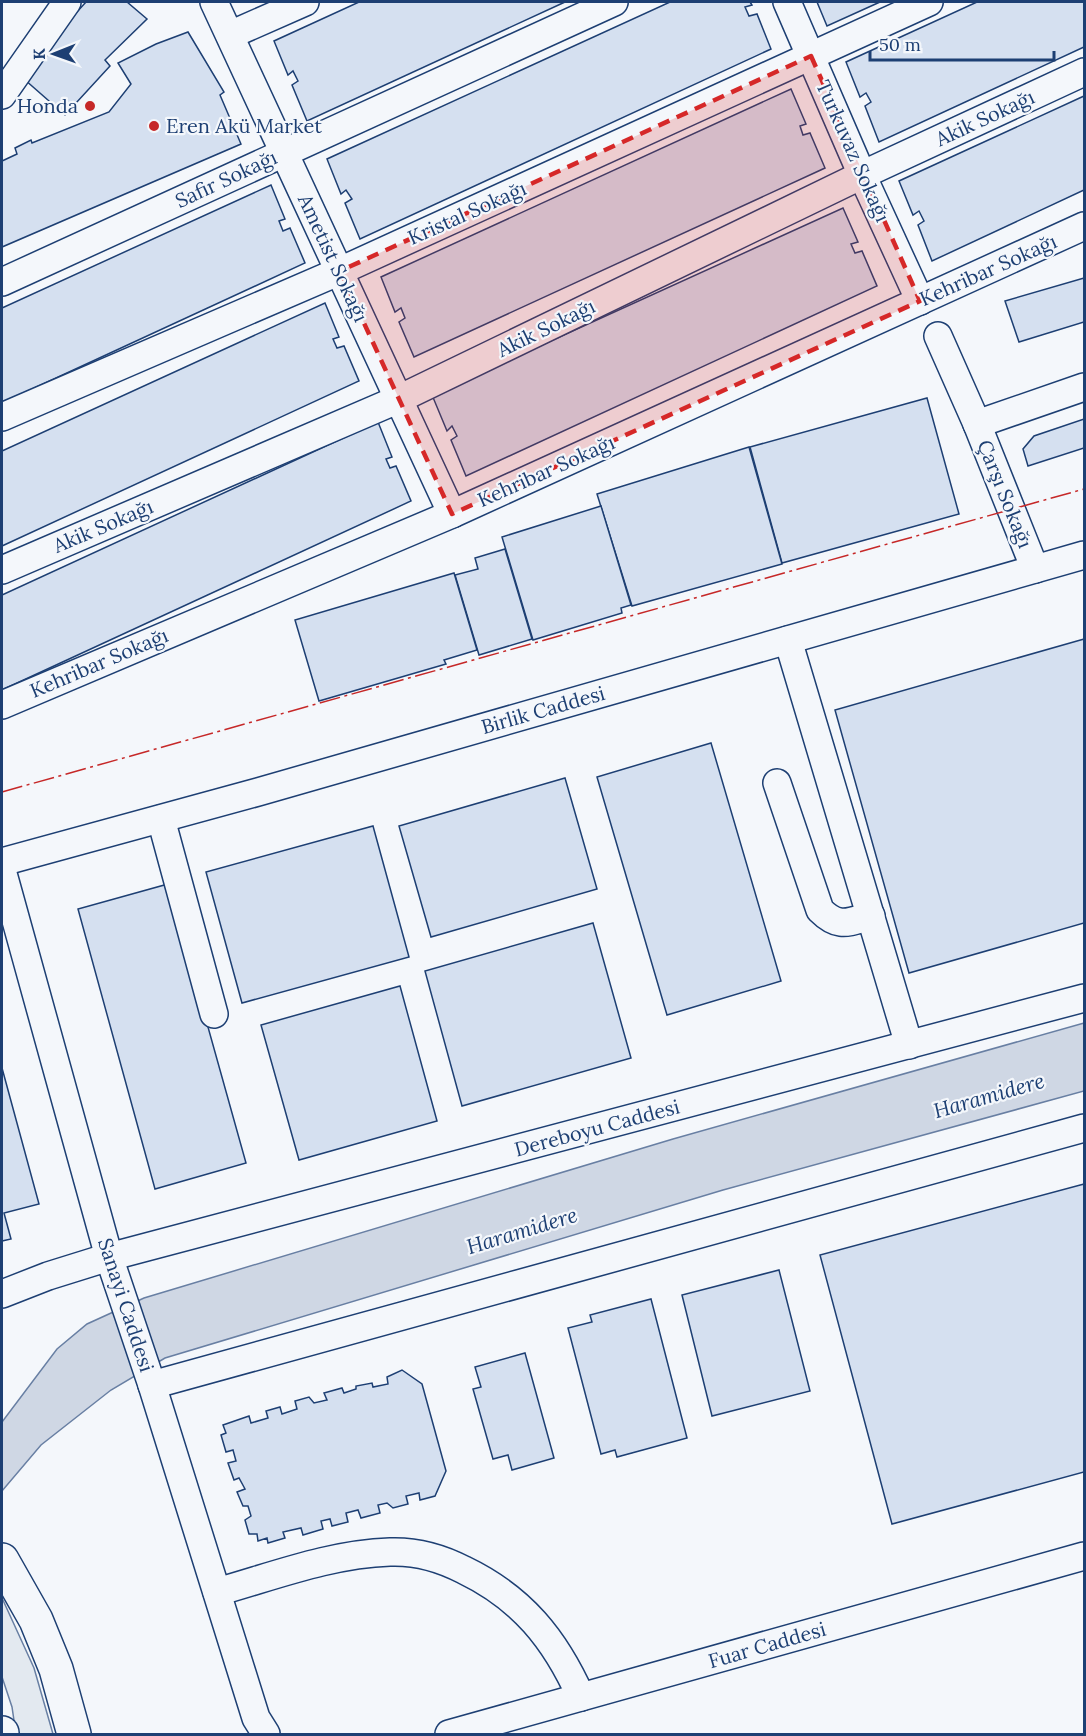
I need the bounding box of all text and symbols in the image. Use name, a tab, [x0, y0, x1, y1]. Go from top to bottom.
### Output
north arrow	[24, 24, 84, 84]
scale bar	[870, 24, 1054, 62]
text: 50 m	[879, 33, 921, 56]
text: K	[29, 48, 49, 60]
street label: Turkuvaz Sokağı	[811, 76, 896, 226]
street label: Akik Sokağı	[931, 84, 1038, 152]
place label: Honda	[17, 93, 78, 118]
marker: Honda	[83, 99, 97, 113]
place label: Eren Akü Market	[166, 113, 322, 138]
marker: Eren Akü Market	[147, 119, 161, 133]
street label: Safir Sokağı	[171, 144, 281, 213]
street label: Kristal Sokağı	[404, 175, 530, 250]
street label: Ametist Sokağı	[293, 189, 374, 326]
street label: Kehribar Sokağı	[915, 228, 1060, 311]
street label: Akik Sokağı	[492, 293, 599, 362]
street label: Kehribar Sokağı	[473, 429, 618, 512]
street label: Çarşı Sokağı	[972, 436, 1038, 552]
street label: Akik Sokağı	[48, 493, 157, 558]
street label: Kehribar Sokağı	[26, 622, 172, 703]
street label: Birlik Caddesi	[478, 680, 608, 739]
water label: Haramidere	[930, 1067, 1048, 1124]
street label: Dereboyu Caddesi	[512, 1093, 682, 1162]
water label: Haramidere	[463, 1201, 580, 1260]
street label: Sanayi Caddesi	[93, 1235, 160, 1375]
street label: Fuar Caddesi	[705, 1616, 828, 1673]

